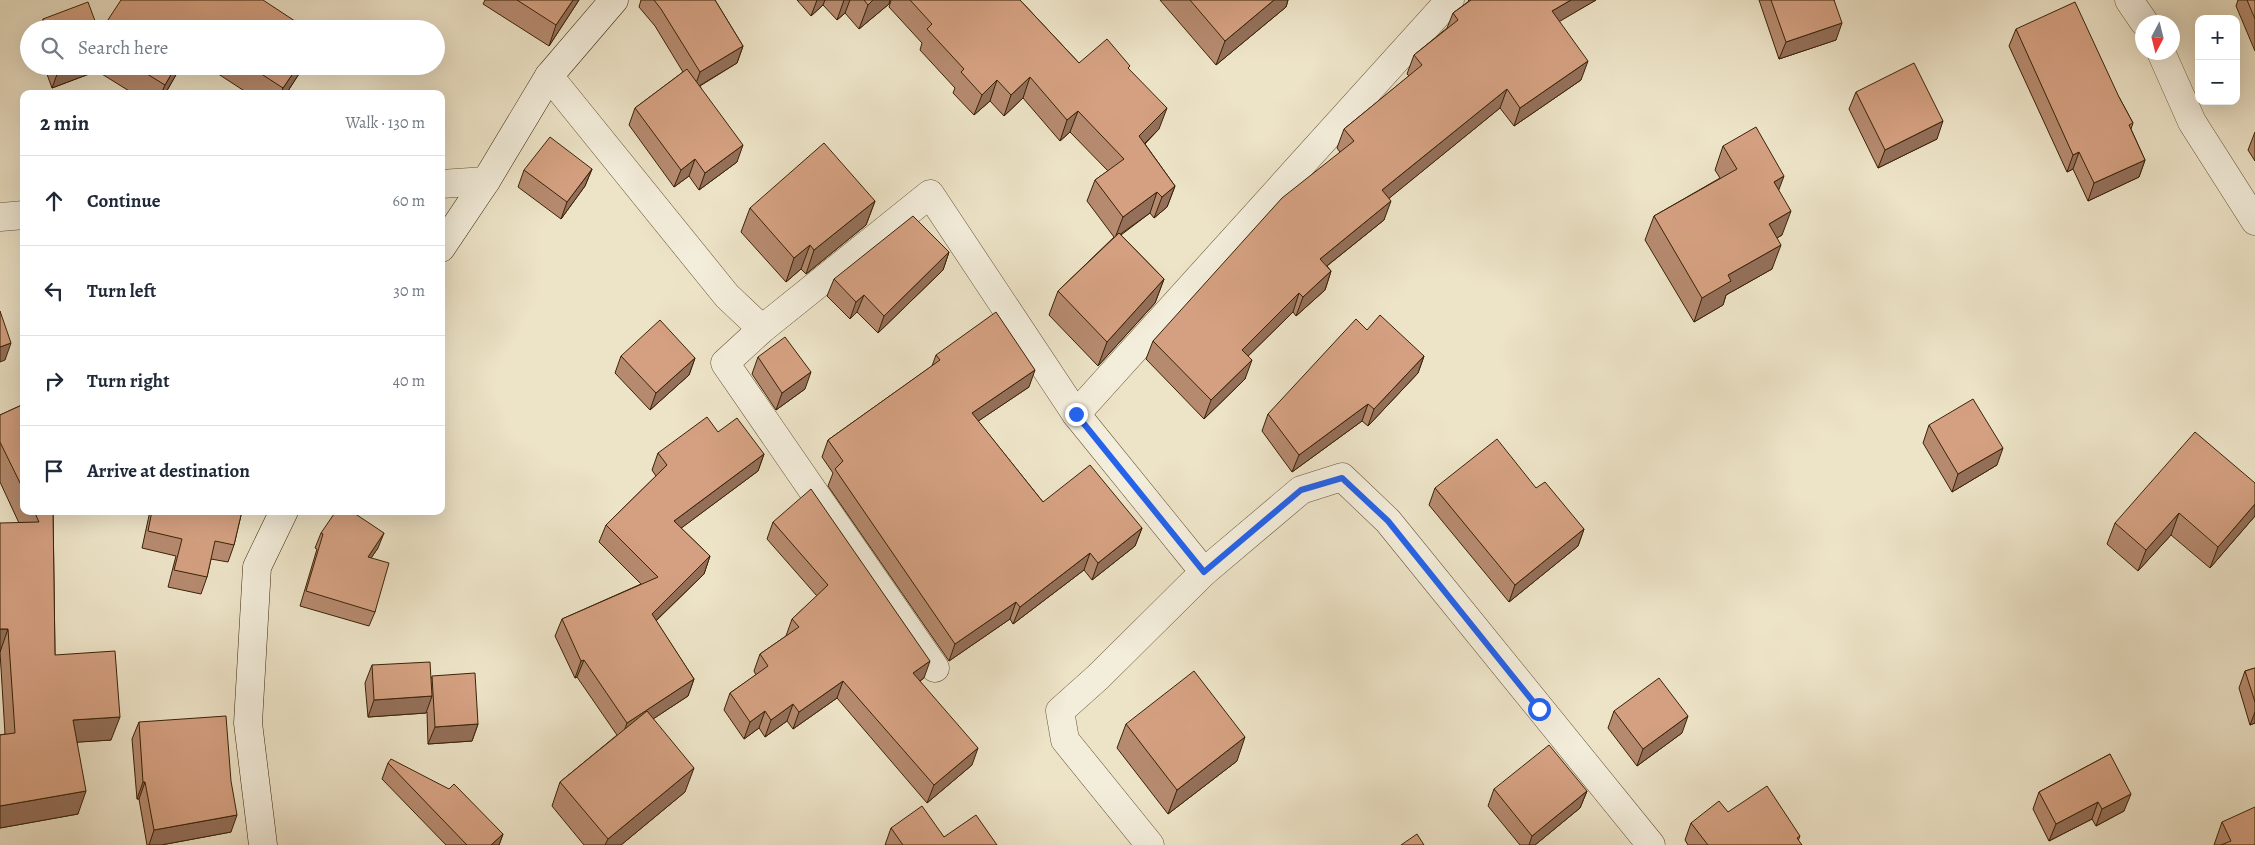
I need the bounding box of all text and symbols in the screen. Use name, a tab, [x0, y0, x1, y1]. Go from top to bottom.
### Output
north arrow	[2135, 15, 2180, 60]
map controls	[2195, 15, 2240, 105]
button: +	[2195, 15, 2240, 60]
search box	[20, 20, 445, 75]
icon: search	[38, 34, 66, 62]
text: Search here	[78, 35, 168, 61]
button: −	[2195, 60, 2240, 105]
text: 2 min	[40, 109, 89, 137]
text: Walk · 130 m	[345, 112, 425, 134]
icon: ahead	[40, 187, 68, 215]
text: Continue	[87, 188, 161, 214]
text: 60 m	[393, 190, 425, 212]
icon: left	[40, 277, 68, 305]
text: Turn left	[87, 278, 156, 304]
text: 30 m	[393, 280, 425, 302]
icon: right	[40, 367, 68, 395]
text: Turn right	[87, 368, 169, 394]
text: 40 m	[393, 370, 425, 392]
route end	[1065, 403, 1088, 426]
icon: arrive	[40, 457, 68, 485]
text: Arrive at destination	[87, 458, 250, 484]
route start	[1528, 698, 1551, 721]

